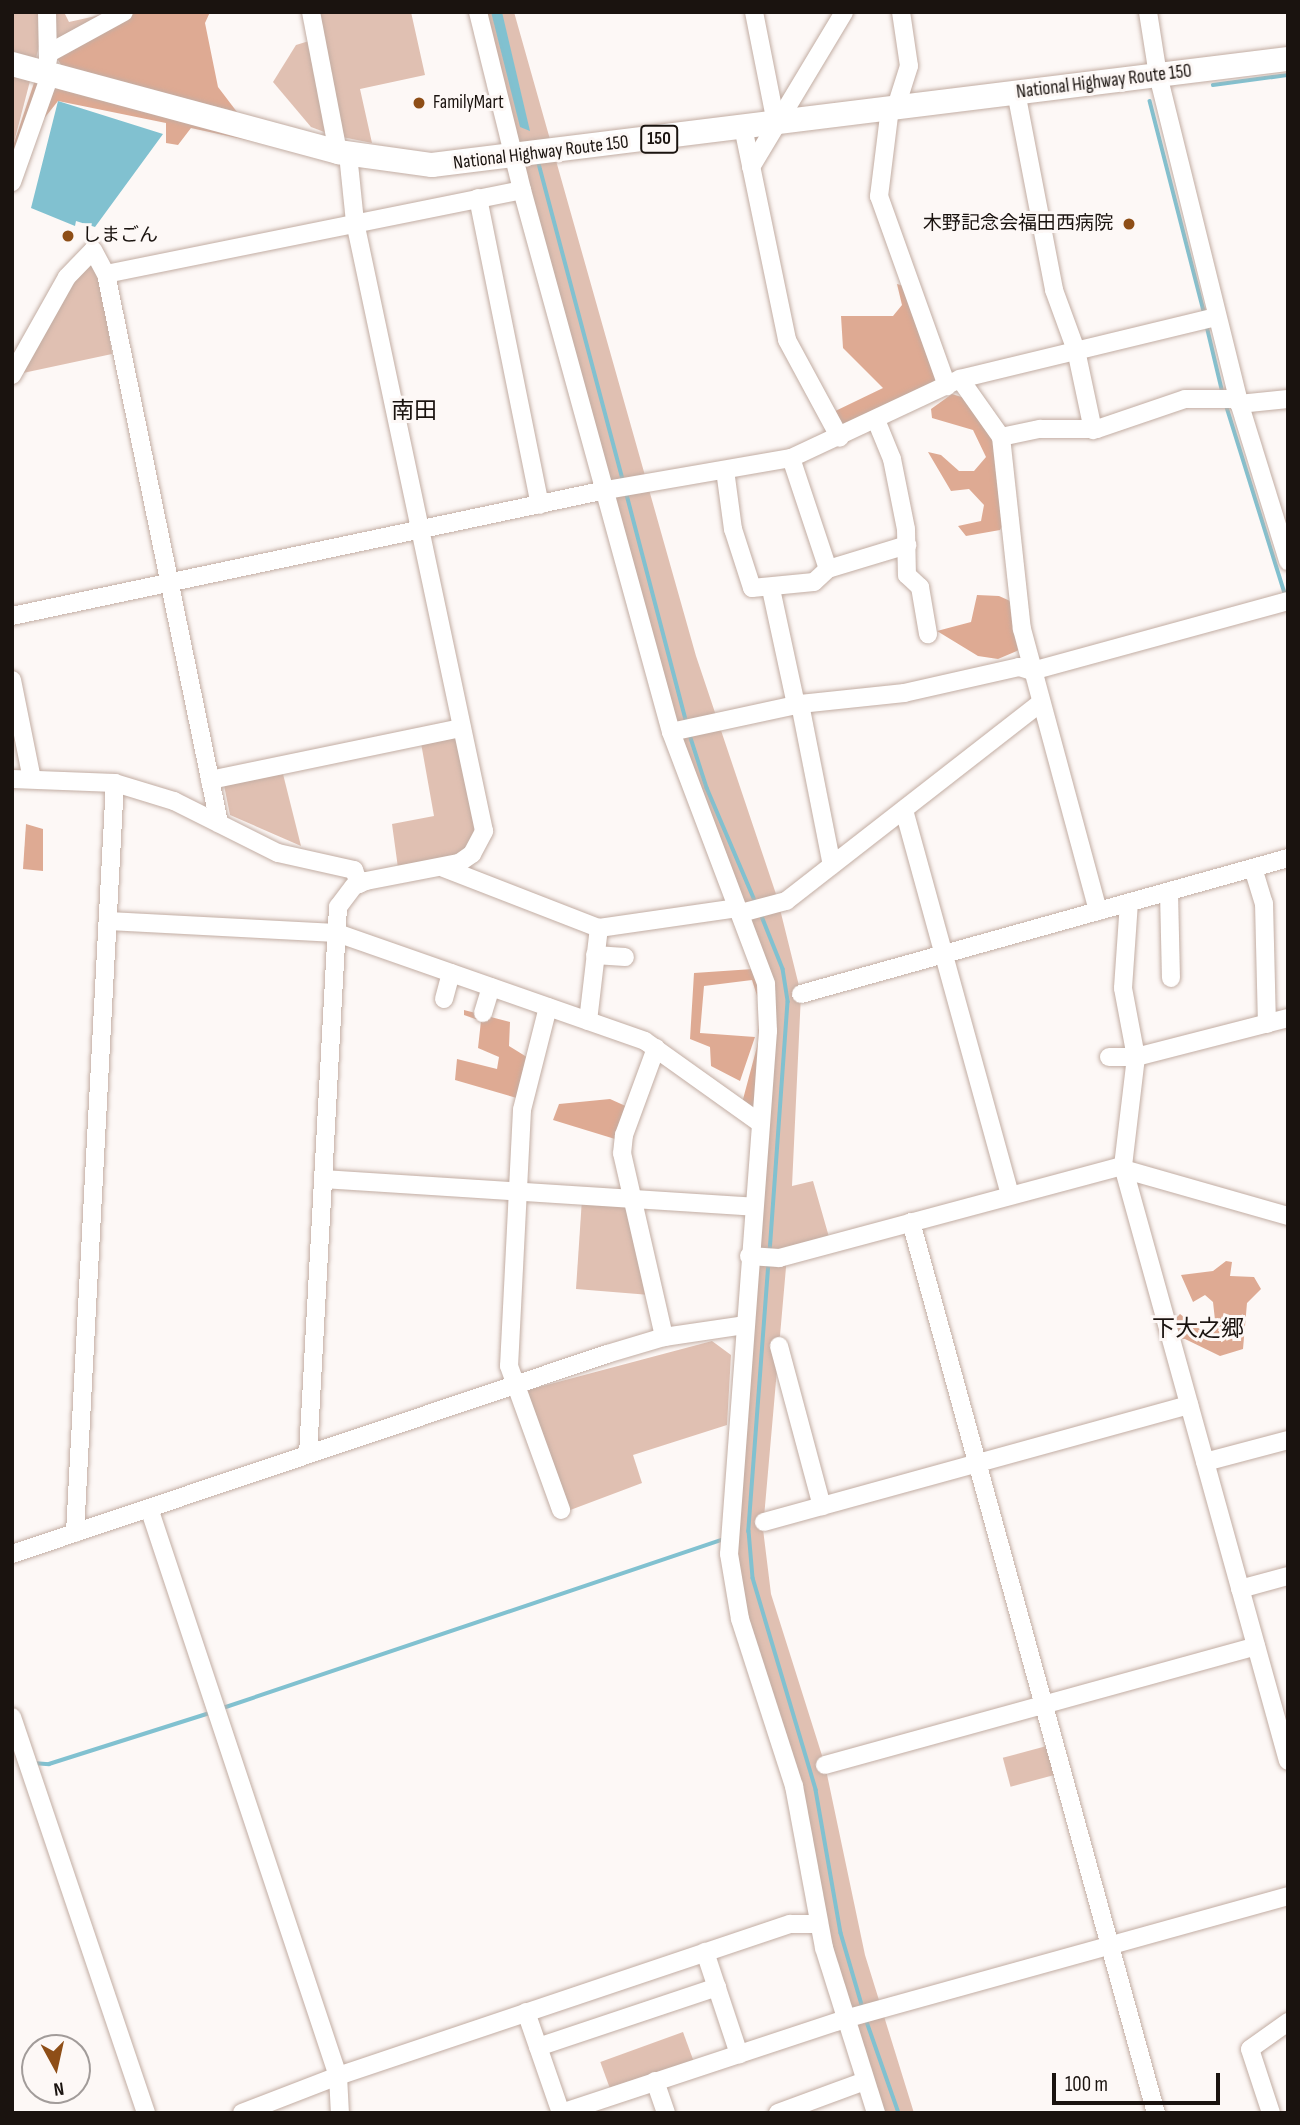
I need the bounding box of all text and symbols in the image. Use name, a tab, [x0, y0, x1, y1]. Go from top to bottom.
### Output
street label: National Highway Route 150	[1015, 60, 1193, 104]
place label: FamilyMart	[433, 92, 504, 114]
marker: FamilyMart	[411, 95, 427, 111]
road number: 150	[640, 124, 678, 154]
street label: National Highway Route 150	[452, 131, 630, 175]
place label: 木野記念会福田西病院	[923, 213, 1113, 235]
marker: 木野記念会福田西病院	[1119, 214, 1139, 234]
place label: しまごん	[82, 225, 158, 247]
marker: しまごん	[60, 228, 76, 244]
district label: 南田	[391, 397, 437, 425]
district label: 下大之郷	[1152, 1315, 1244, 1343]
north arrow	[21, 2034, 91, 2104]
scale bar	[1055, 2058, 1223, 2102]
text: 100 m	[1065, 2072, 1108, 2097]
text: N	[52, 2076, 65, 2100]

